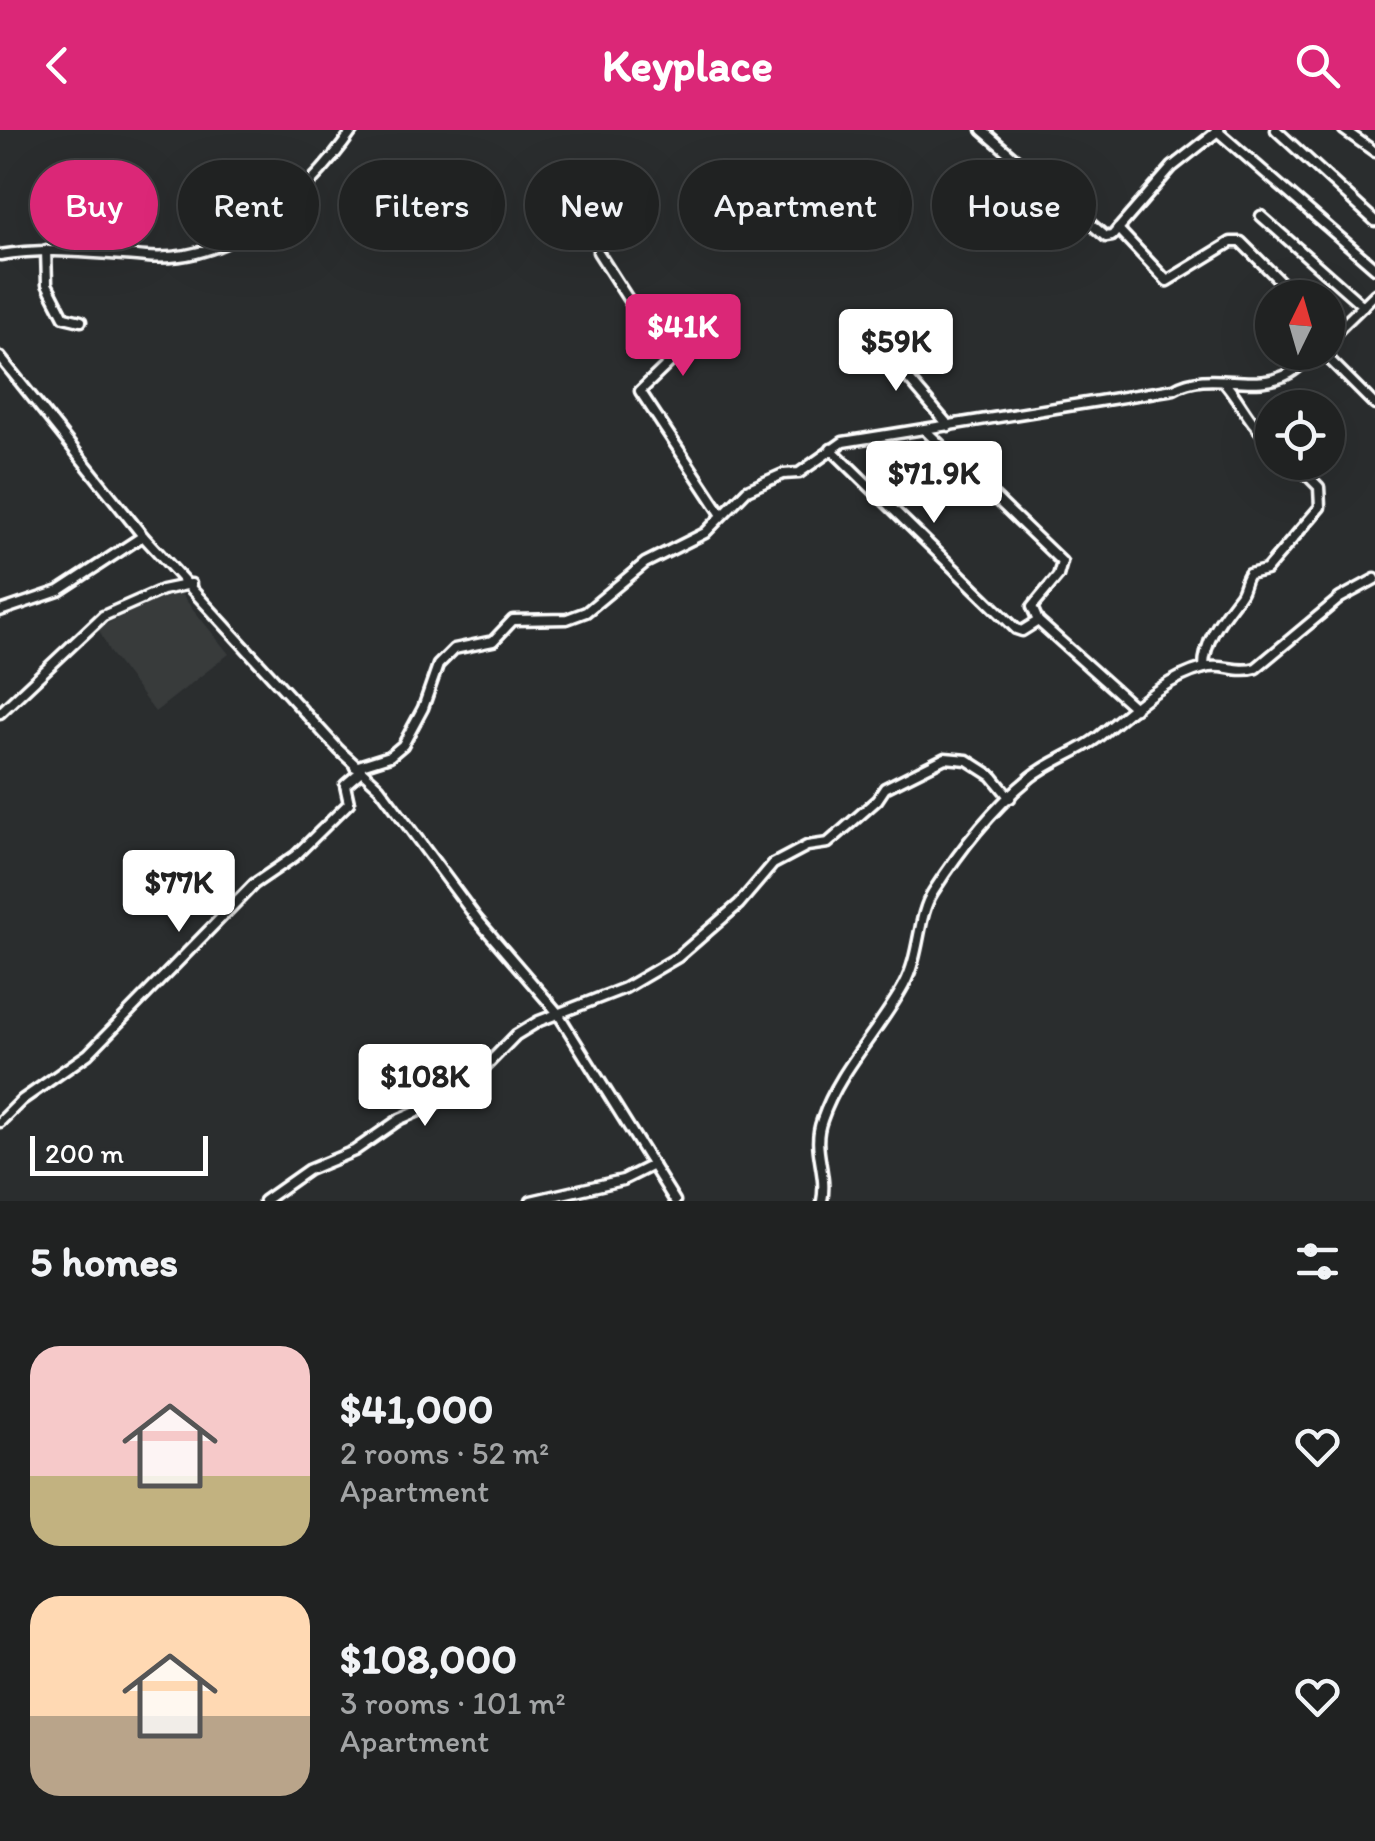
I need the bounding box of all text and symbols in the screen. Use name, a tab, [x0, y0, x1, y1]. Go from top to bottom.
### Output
icon: back	[30, 38, 85, 93]
text: Keyplace	[602, 38, 773, 92]
icon: search	[1290, 38, 1345, 93]
chip: Buy	[30, 160, 158, 250]
chip: Rent	[178, 160, 319, 250]
chip: Filters	[339, 160, 505, 250]
chip: New	[525, 160, 659, 250]
chip: Apartment	[679, 160, 912, 250]
chip: House	[932, 160, 1096, 250]
north arrow	[1255, 280, 1345, 370]
map controls	[1255, 280, 1345, 480]
pin: $41K	[624, 294, 742, 379]
text: $41K	[648, 307, 718, 345]
pin: $59K	[837, 309, 955, 394]
text: $59K	[861, 322, 931, 360]
button: locate	[1255, 390, 1345, 480]
pin: $71.9K	[853, 441, 1015, 526]
text: $71.9K	[888, 454, 980, 492]
pin: $77K	[120, 850, 238, 935]
text: $77K	[145, 863, 213, 901]
pin: $108K	[355, 1044, 495, 1129]
text: $108K	[381, 1057, 469, 1095]
scale bar	[30, 1131, 208, 1176]
text: 200 m	[45, 1136, 124, 1170]
icon: filters	[1290, 1234, 1345, 1289]
text: 5 homes	[30, 1236, 178, 1287]
text: $41,000	[340, 1383, 494, 1434]
icon: home	[110, 1386, 230, 1506]
icon: heart	[1290, 1419, 1345, 1474]
text: 2 rooms · 52 m²	[340, 1434, 549, 1472]
text: Apartment	[340, 1472, 489, 1510]
text: $108,000	[340, 1633, 517, 1684]
icon: home	[110, 1636, 230, 1756]
icon: heart	[1290, 1669, 1345, 1724]
text: 3 rooms · 101 m²	[340, 1684, 566, 1722]
text: Apartment	[340, 1722, 489, 1760]

